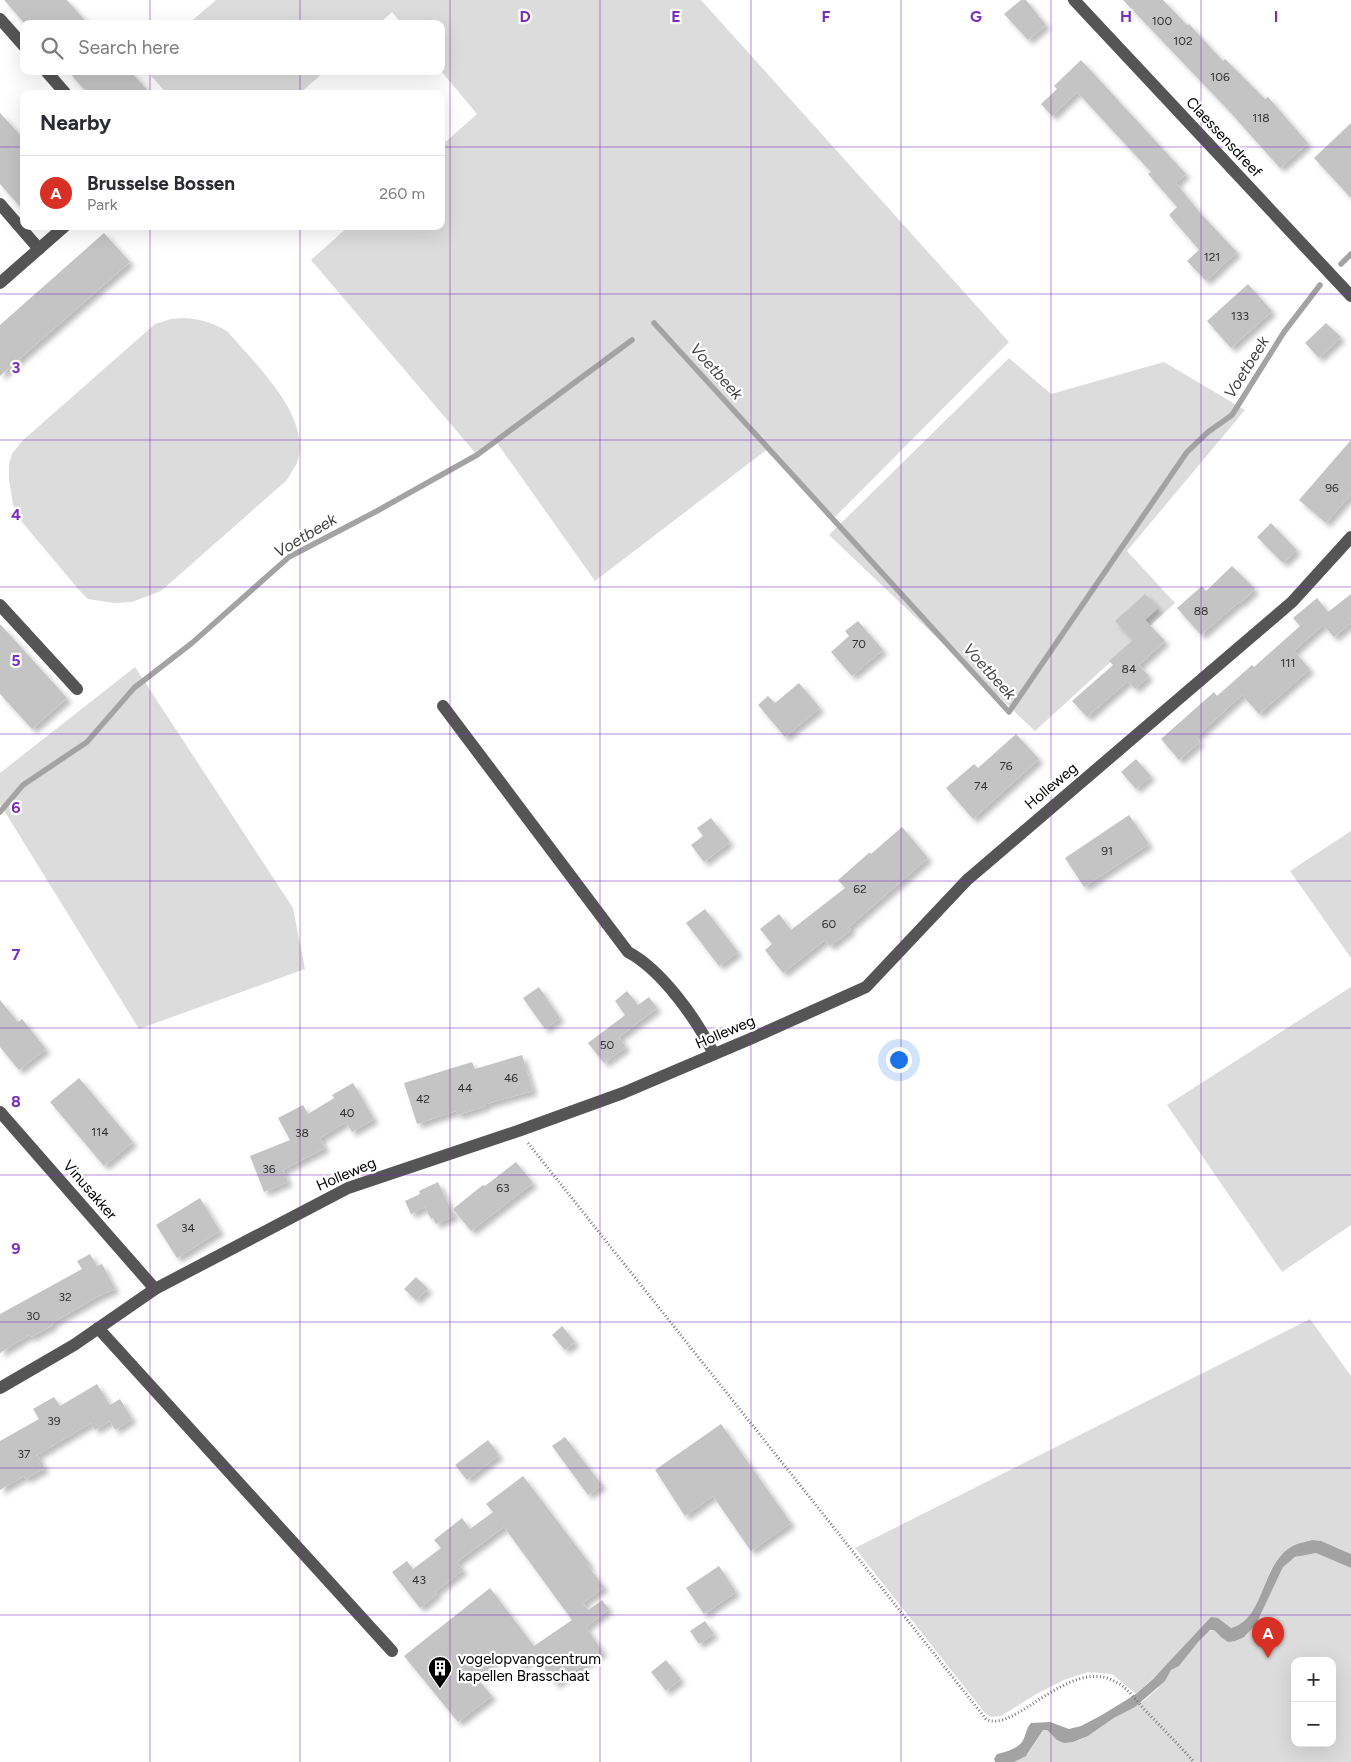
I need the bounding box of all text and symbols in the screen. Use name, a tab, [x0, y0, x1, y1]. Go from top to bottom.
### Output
text: D	[519, 7, 531, 26]
text: E	[671, 7, 681, 26]
text: F	[822, 7, 831, 26]
text: G	[970, 7, 982, 26]
text: H	[1120, 7, 1132, 26]
text: I	[1274, 7, 1278, 26]
house number: 100	[1152, 14, 1172, 28]
search box	[20, 20, 445, 75]
icon: search	[38, 34, 66, 62]
house number: 102	[1173, 34, 1193, 48]
text: Search here	[78, 36, 180, 59]
house number: 106	[1210, 70, 1230, 84]
street label: Claessensdreef	[1182, 93, 1266, 181]
text: Nearby	[40, 110, 111, 135]
house number: 118	[1252, 111, 1270, 125]
text: Brusselse Bossen	[87, 172, 235, 195]
text: A	[50, 184, 62, 203]
text: 260 m	[379, 184, 425, 203]
text: Park	[87, 195, 117, 214]
house number: 121	[1204, 250, 1220, 264]
house number: 133	[1231, 309, 1249, 323]
water label: Voetbeek	[1220, 332, 1274, 402]
water label: Voetbeek	[686, 339, 748, 404]
text: 3	[12, 358, 21, 377]
house number: 96	[1325, 481, 1339, 495]
text: 4	[11, 505, 21, 524]
water label: Voetbeek	[271, 509, 341, 561]
house number: 88	[1194, 604, 1208, 618]
house number: 70	[852, 637, 866, 651]
water label: Voetbeek	[959, 639, 1021, 704]
text: 5	[11, 651, 21, 670]
house number: 111	[1281, 656, 1295, 670]
house number: 84	[1122, 662, 1137, 676]
house number: 76	[999, 759, 1013, 773]
street label: Holleweg	[1021, 759, 1081, 813]
house number: 74	[974, 779, 988, 793]
text: 6	[11, 798, 21, 817]
house number: 91	[1101, 844, 1113, 858]
house number: 62	[853, 882, 867, 896]
house number: 60	[822, 917, 837, 931]
text: 7	[12, 945, 21, 964]
street label: Holleweg	[692, 1011, 758, 1053]
house number: 50	[600, 1038, 615, 1052]
your location	[886, 1047, 912, 1073]
house number: 46	[504, 1071, 518, 1085]
house number: 44	[458, 1081, 473, 1095]
text: 8	[11, 1092, 21, 1111]
house number: 42	[416, 1092, 430, 1106]
house number: 40	[339, 1106, 355, 1120]
house number: 114	[91, 1125, 109, 1139]
house number: 38	[295, 1126, 309, 1140]
street label: Holleweg	[313, 1153, 379, 1195]
street label: Vinusakker	[59, 1157, 121, 1223]
house number: 36	[262, 1162, 276, 1176]
house number: 63	[496, 1181, 510, 1195]
house number: 34	[181, 1221, 196, 1235]
text: 9	[11, 1239, 21, 1258]
house number: 32	[58, 1290, 72, 1304]
house number: 30	[26, 1309, 40, 1323]
house number: 39	[47, 1414, 61, 1428]
house number: 37	[18, 1447, 31, 1461]
house number: 43	[412, 1573, 426, 1587]
pin: A	[1252, 1617, 1284, 1658]
place label: vogelopvangcentrum kapellen Brasschaat	[458, 1650, 601, 1685]
building icon: vogelopvangcentrum kapellen Brasschaat	[427, 1655, 453, 1689]
map controls	[1291, 1657, 1336, 1747]
button: +	[1291, 1657, 1336, 1702]
button: −	[1291, 1702, 1336, 1747]

